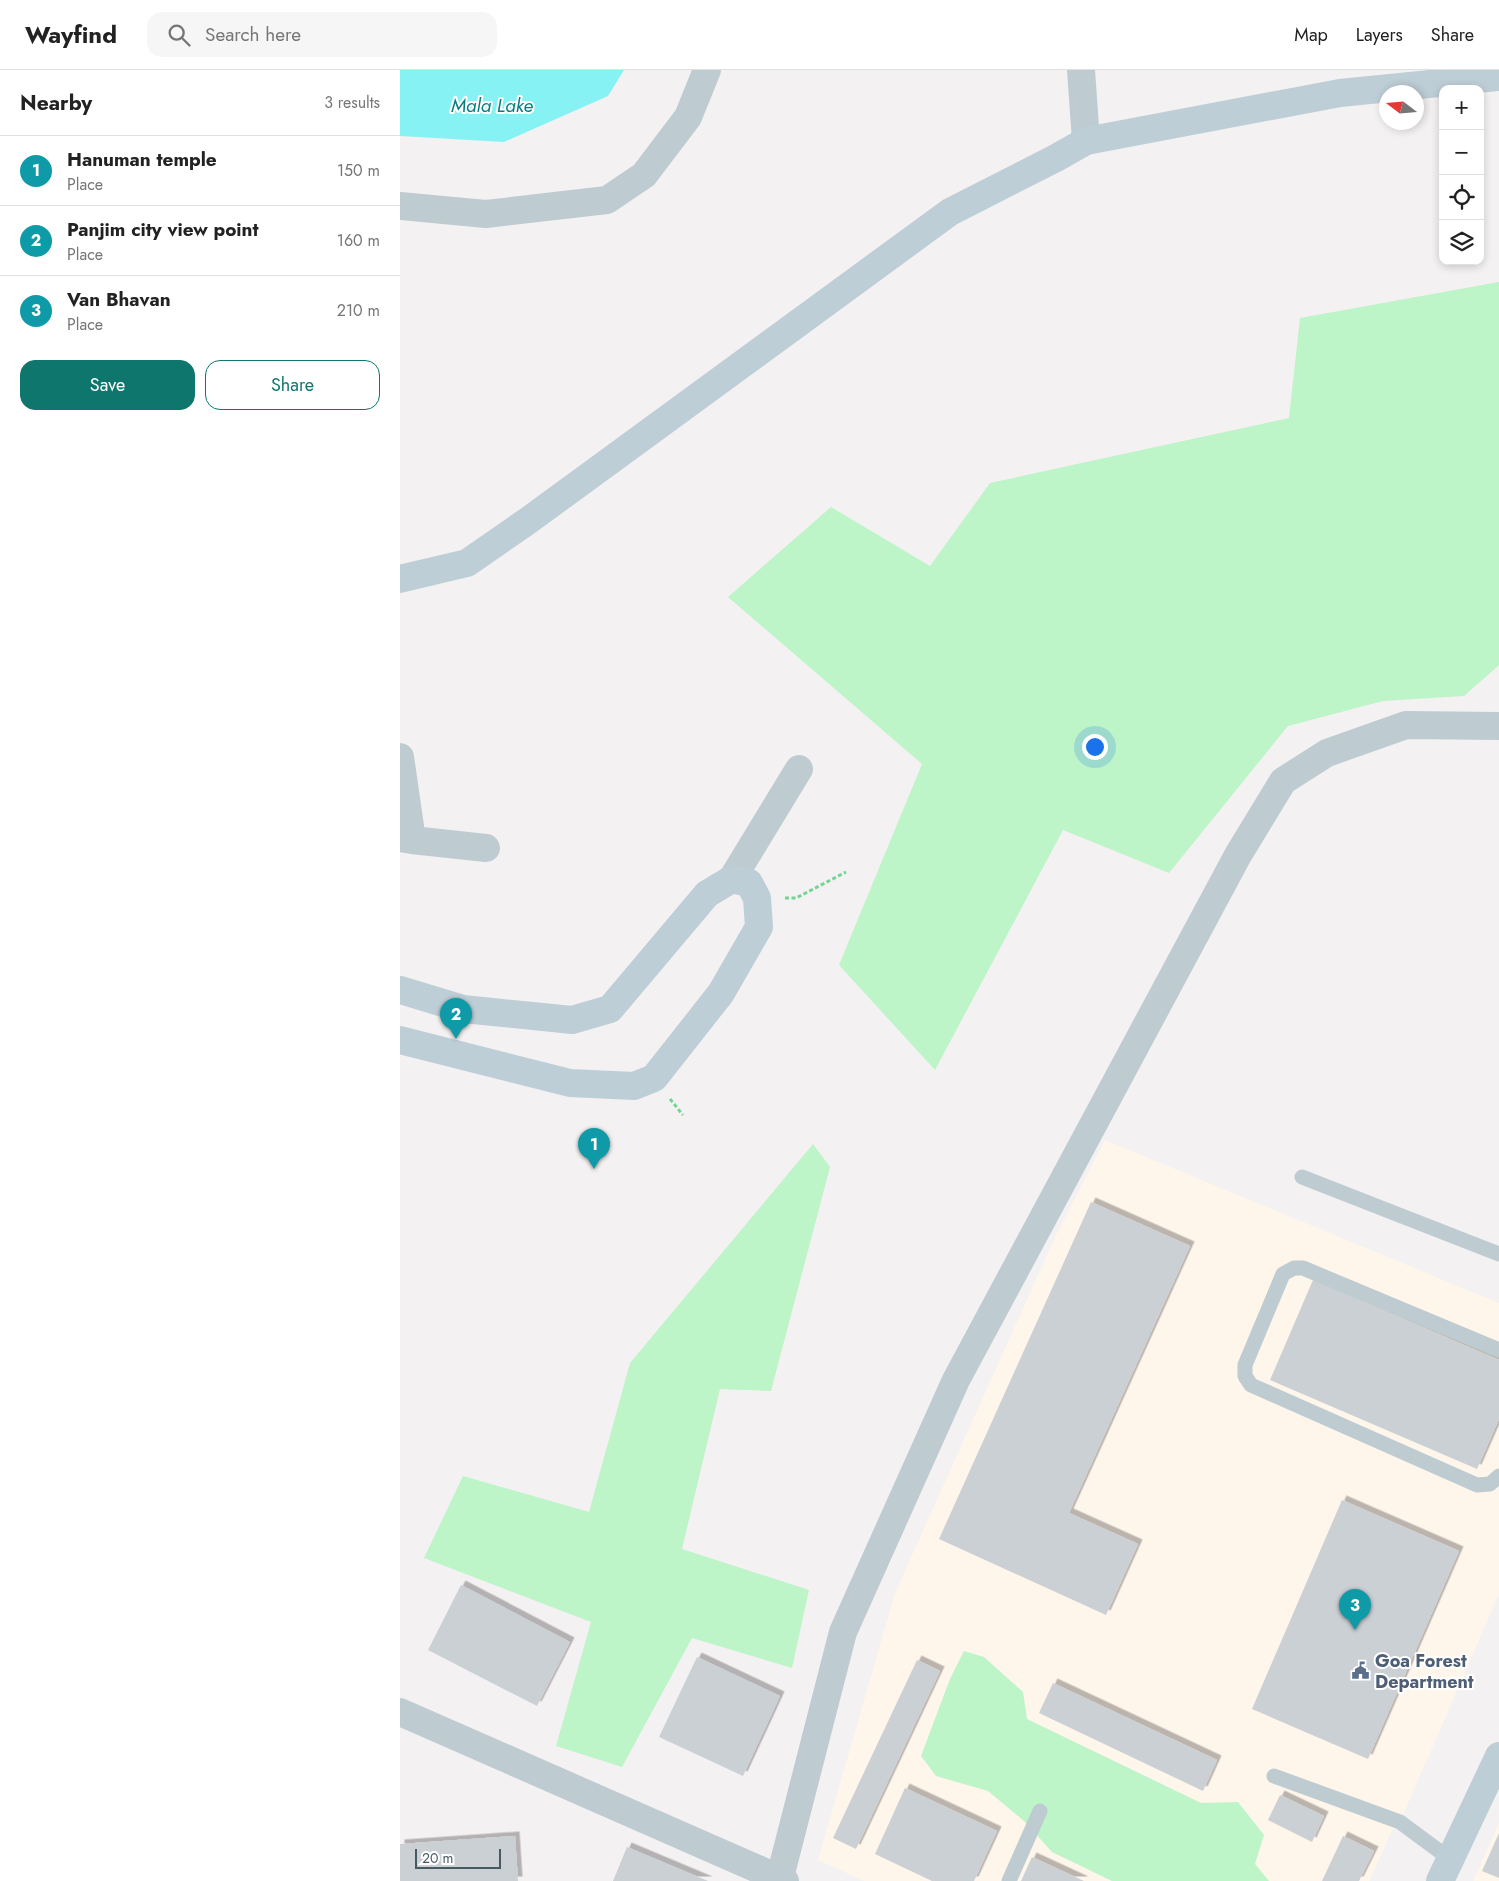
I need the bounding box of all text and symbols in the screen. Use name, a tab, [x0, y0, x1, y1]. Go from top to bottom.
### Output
search box	[147, 12, 497, 57]
text: Wayfind	[25, 17, 117, 52]
icon: search	[165, 21, 193, 49]
text: Search here	[205, 21, 301, 48]
text: Map	[1294, 22, 1328, 48]
text: Layers	[1356, 22, 1403, 48]
text: Share	[1431, 22, 1474, 48]
north arrow	[1379, 85, 1424, 130]
map controls	[1439, 85, 1484, 265]
button: +	[1439, 85, 1484, 130]
text: Nearby	[20, 88, 92, 118]
text: 3 results	[324, 91, 380, 114]
water label: Mala Lake	[451, 92, 534, 119]
button: −	[1439, 130, 1484, 175]
text: Hanuman temple	[67, 146, 217, 173]
text: 1	[32, 159, 40, 182]
text: 150 m	[337, 159, 380, 182]
text: Place	[67, 173, 103, 196]
button: locate	[1439, 175, 1484, 220]
text: Panjim city view point	[67, 216, 259, 243]
button: layers	[1439, 220, 1484, 265]
text: 2	[31, 229, 41, 252]
text: 160 m	[337, 229, 380, 252]
text: Place	[67, 243, 103, 266]
text: Van Bhavan	[67, 286, 171, 313]
text: 3	[31, 299, 41, 322]
text: 210 m	[337, 299, 380, 322]
text: Place	[67, 313, 103, 336]
button: Save	[20, 360, 195, 410]
button: Share	[205, 360, 380, 410]
your location	[1082, 734, 1108, 760]
pin: 2	[440, 998, 472, 1039]
pin: 1	[578, 1128, 610, 1169]
pin: 3	[1339, 1589, 1371, 1630]
place label: Goa Forest Department	[1375, 1648, 1474, 1695]
public building icon: Goa Forest Department	[1351, 1661, 1371, 1681]
scale bar	[415, 1846, 501, 1869]
text: 20 m	[422, 1848, 454, 1868]

